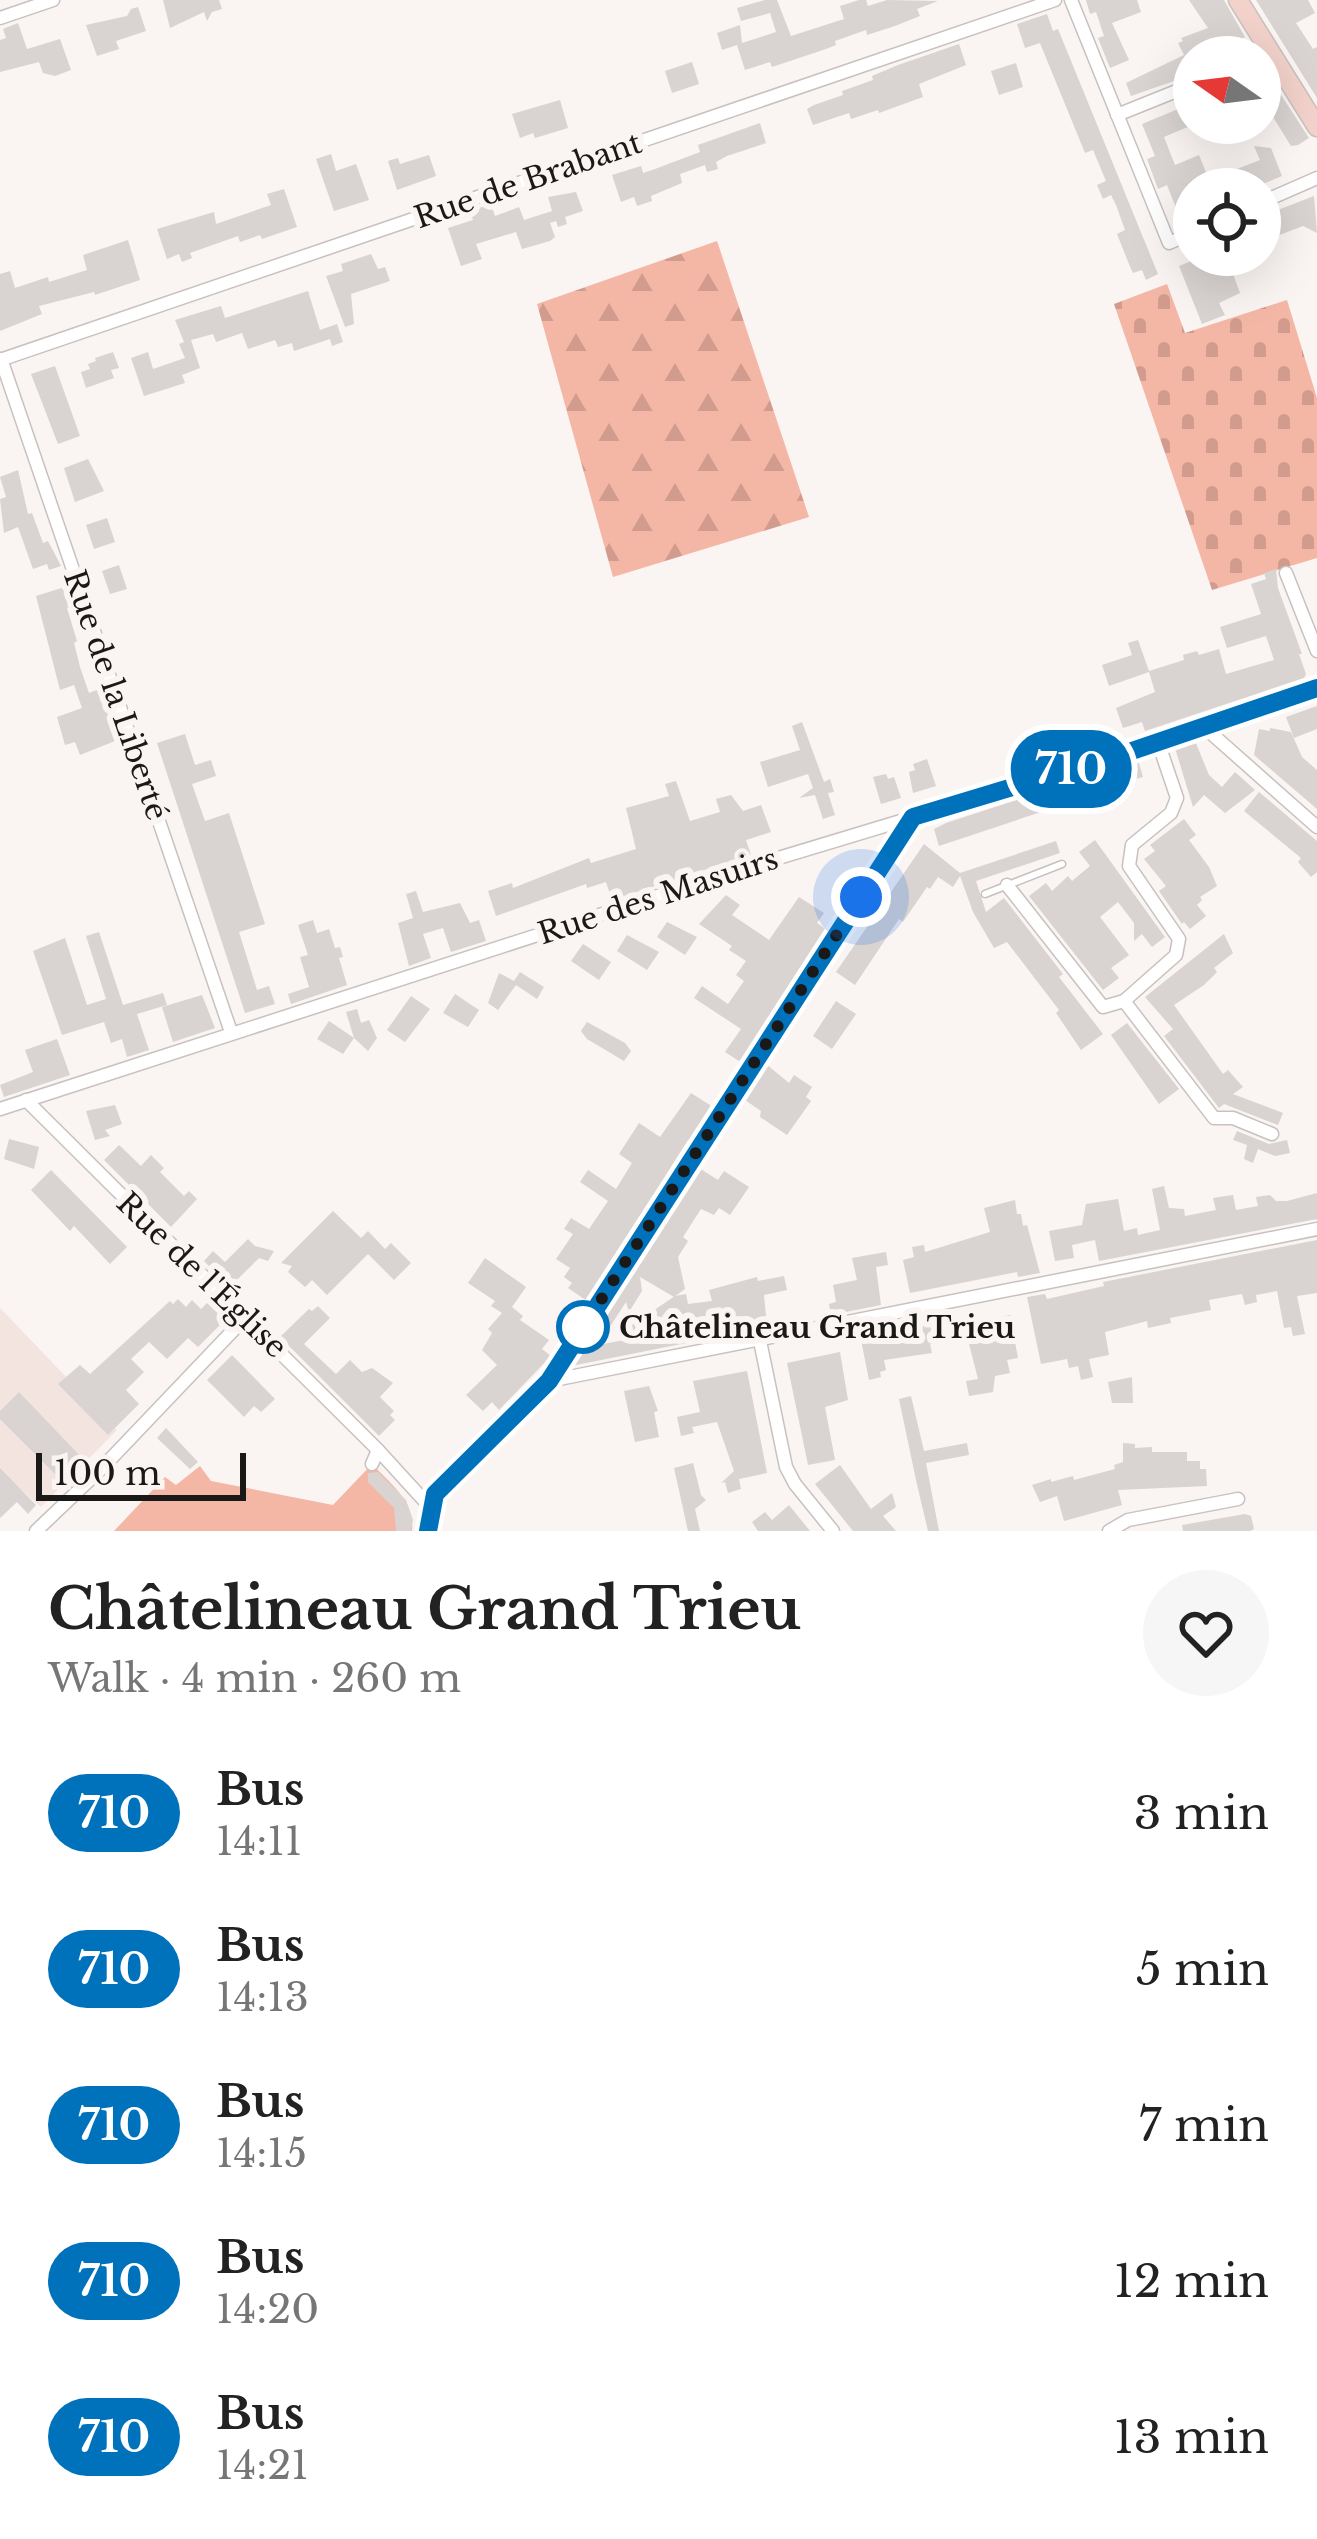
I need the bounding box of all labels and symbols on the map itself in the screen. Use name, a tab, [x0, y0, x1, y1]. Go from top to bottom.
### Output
north arrow	[1173, 36, 1281, 144]
street label: Rue de Brabant	[410, 124, 647, 236]
street label: Rue de la Liberté	[56, 565, 176, 825]
line badge: 710	[1002, 730, 1140, 808]
street label: Rue des Masuirs	[533, 840, 783, 952]
your location	[831, 867, 891, 927]
street label: Rue de l'Église	[109, 1184, 295, 1366]
marker: Châtelineau Grand Trieu	[558, 1302, 608, 1352]
place label: Châtelineau Grand Trieu	[619, 1309, 1015, 1346]
scale bar	[36, 1447, 246, 1500]

